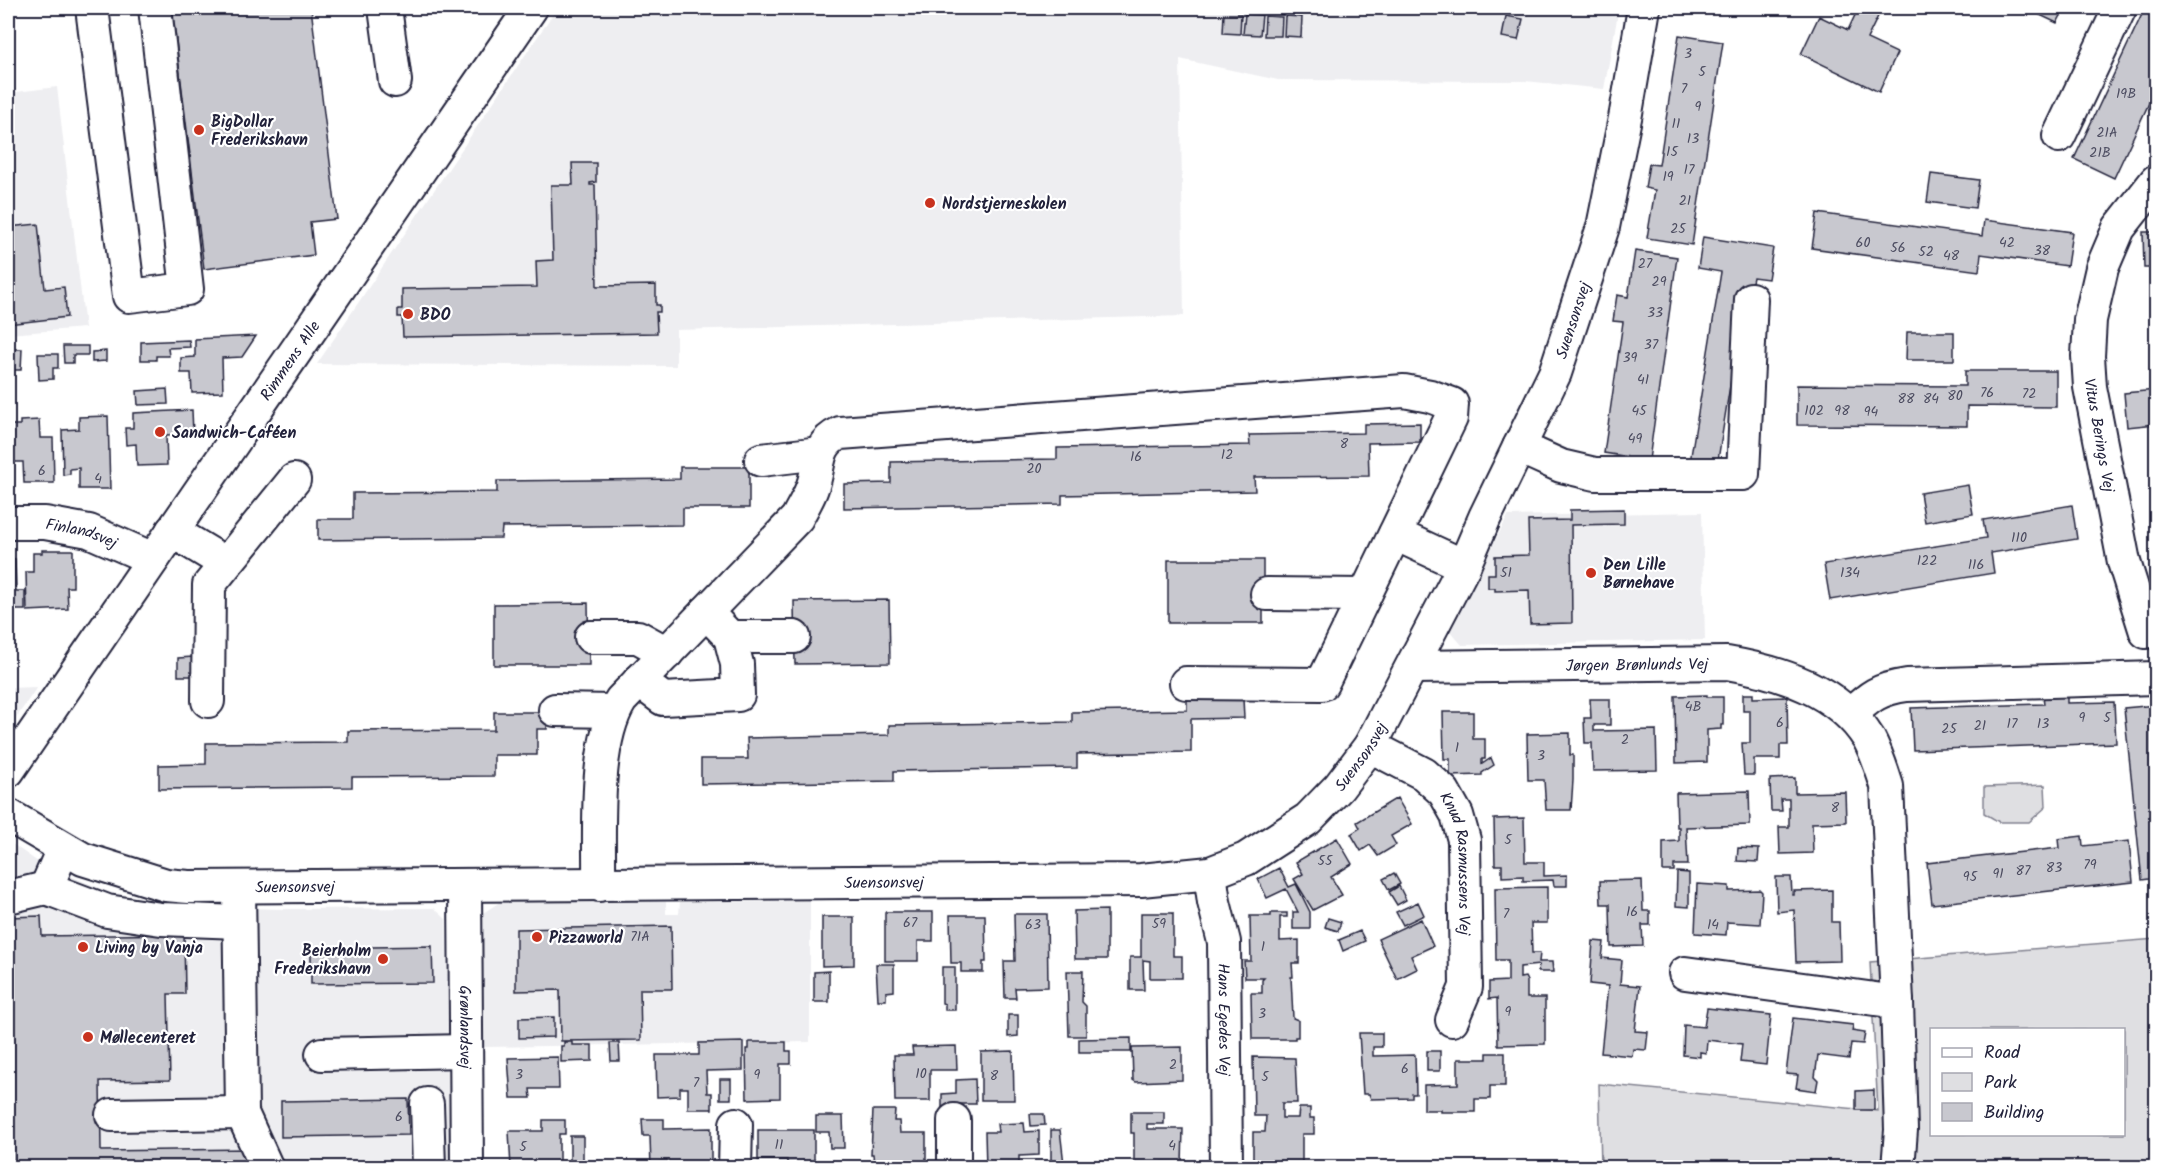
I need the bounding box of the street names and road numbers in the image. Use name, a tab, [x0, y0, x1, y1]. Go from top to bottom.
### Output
street label: Suensonsvej	[1550, 278, 1598, 362]
street label: Rimmens Alle	[254, 316, 327, 406]
street label: Vitus Berings Vej	[2076, 376, 2121, 495]
street label: Finlandsvej	[44, 512, 122, 556]
street label: Jørgen Brønlunds Vej	[1566, 652, 1709, 679]
street label: Suensonsvej	[1329, 717, 1395, 797]
street label: Knud Rasmussens Vej	[1432, 787, 1476, 936]
street label: Suensonsvej	[844, 871, 925, 896]
street label: Suensonsvej	[255, 875, 336, 901]
street label: Hans Egedes Vej	[1210, 963, 1236, 1077]
street label: Grønlandsvej	[452, 985, 477, 1070]

